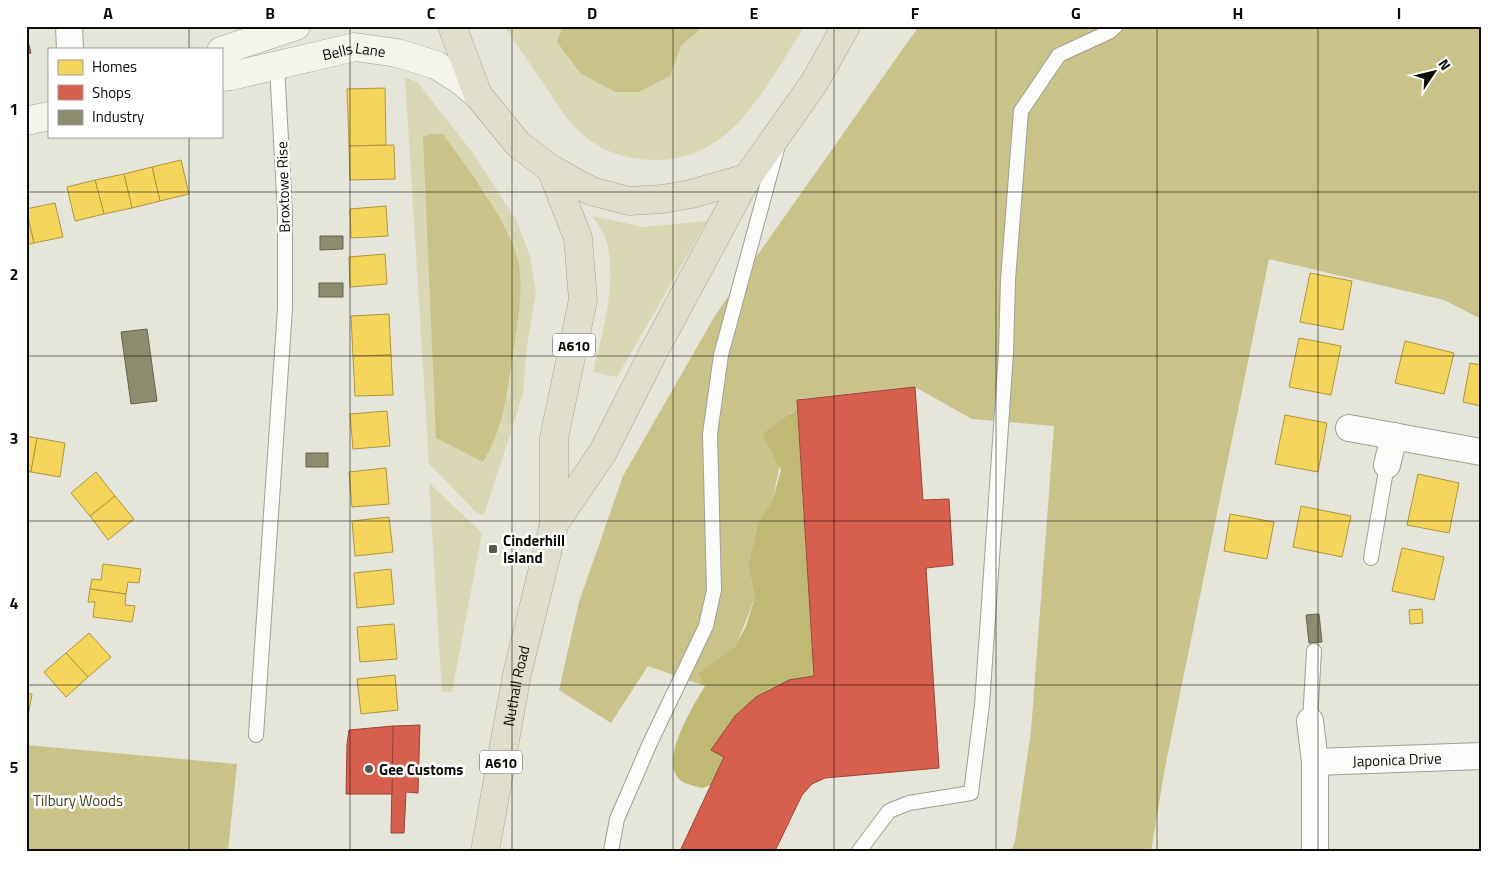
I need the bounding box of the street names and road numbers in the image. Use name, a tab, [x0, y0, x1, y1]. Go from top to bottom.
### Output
street label: Bells Lane	[320, 36, 387, 66]
street label: Broxtowe Rise	[270, 141, 296, 233]
road number: A610	[553, 334, 595, 356]
street label: Nuthall Road	[496, 643, 535, 728]
street label: Japonica Drive	[1352, 746, 1442, 772]
road number: A610	[480, 750, 522, 774]

